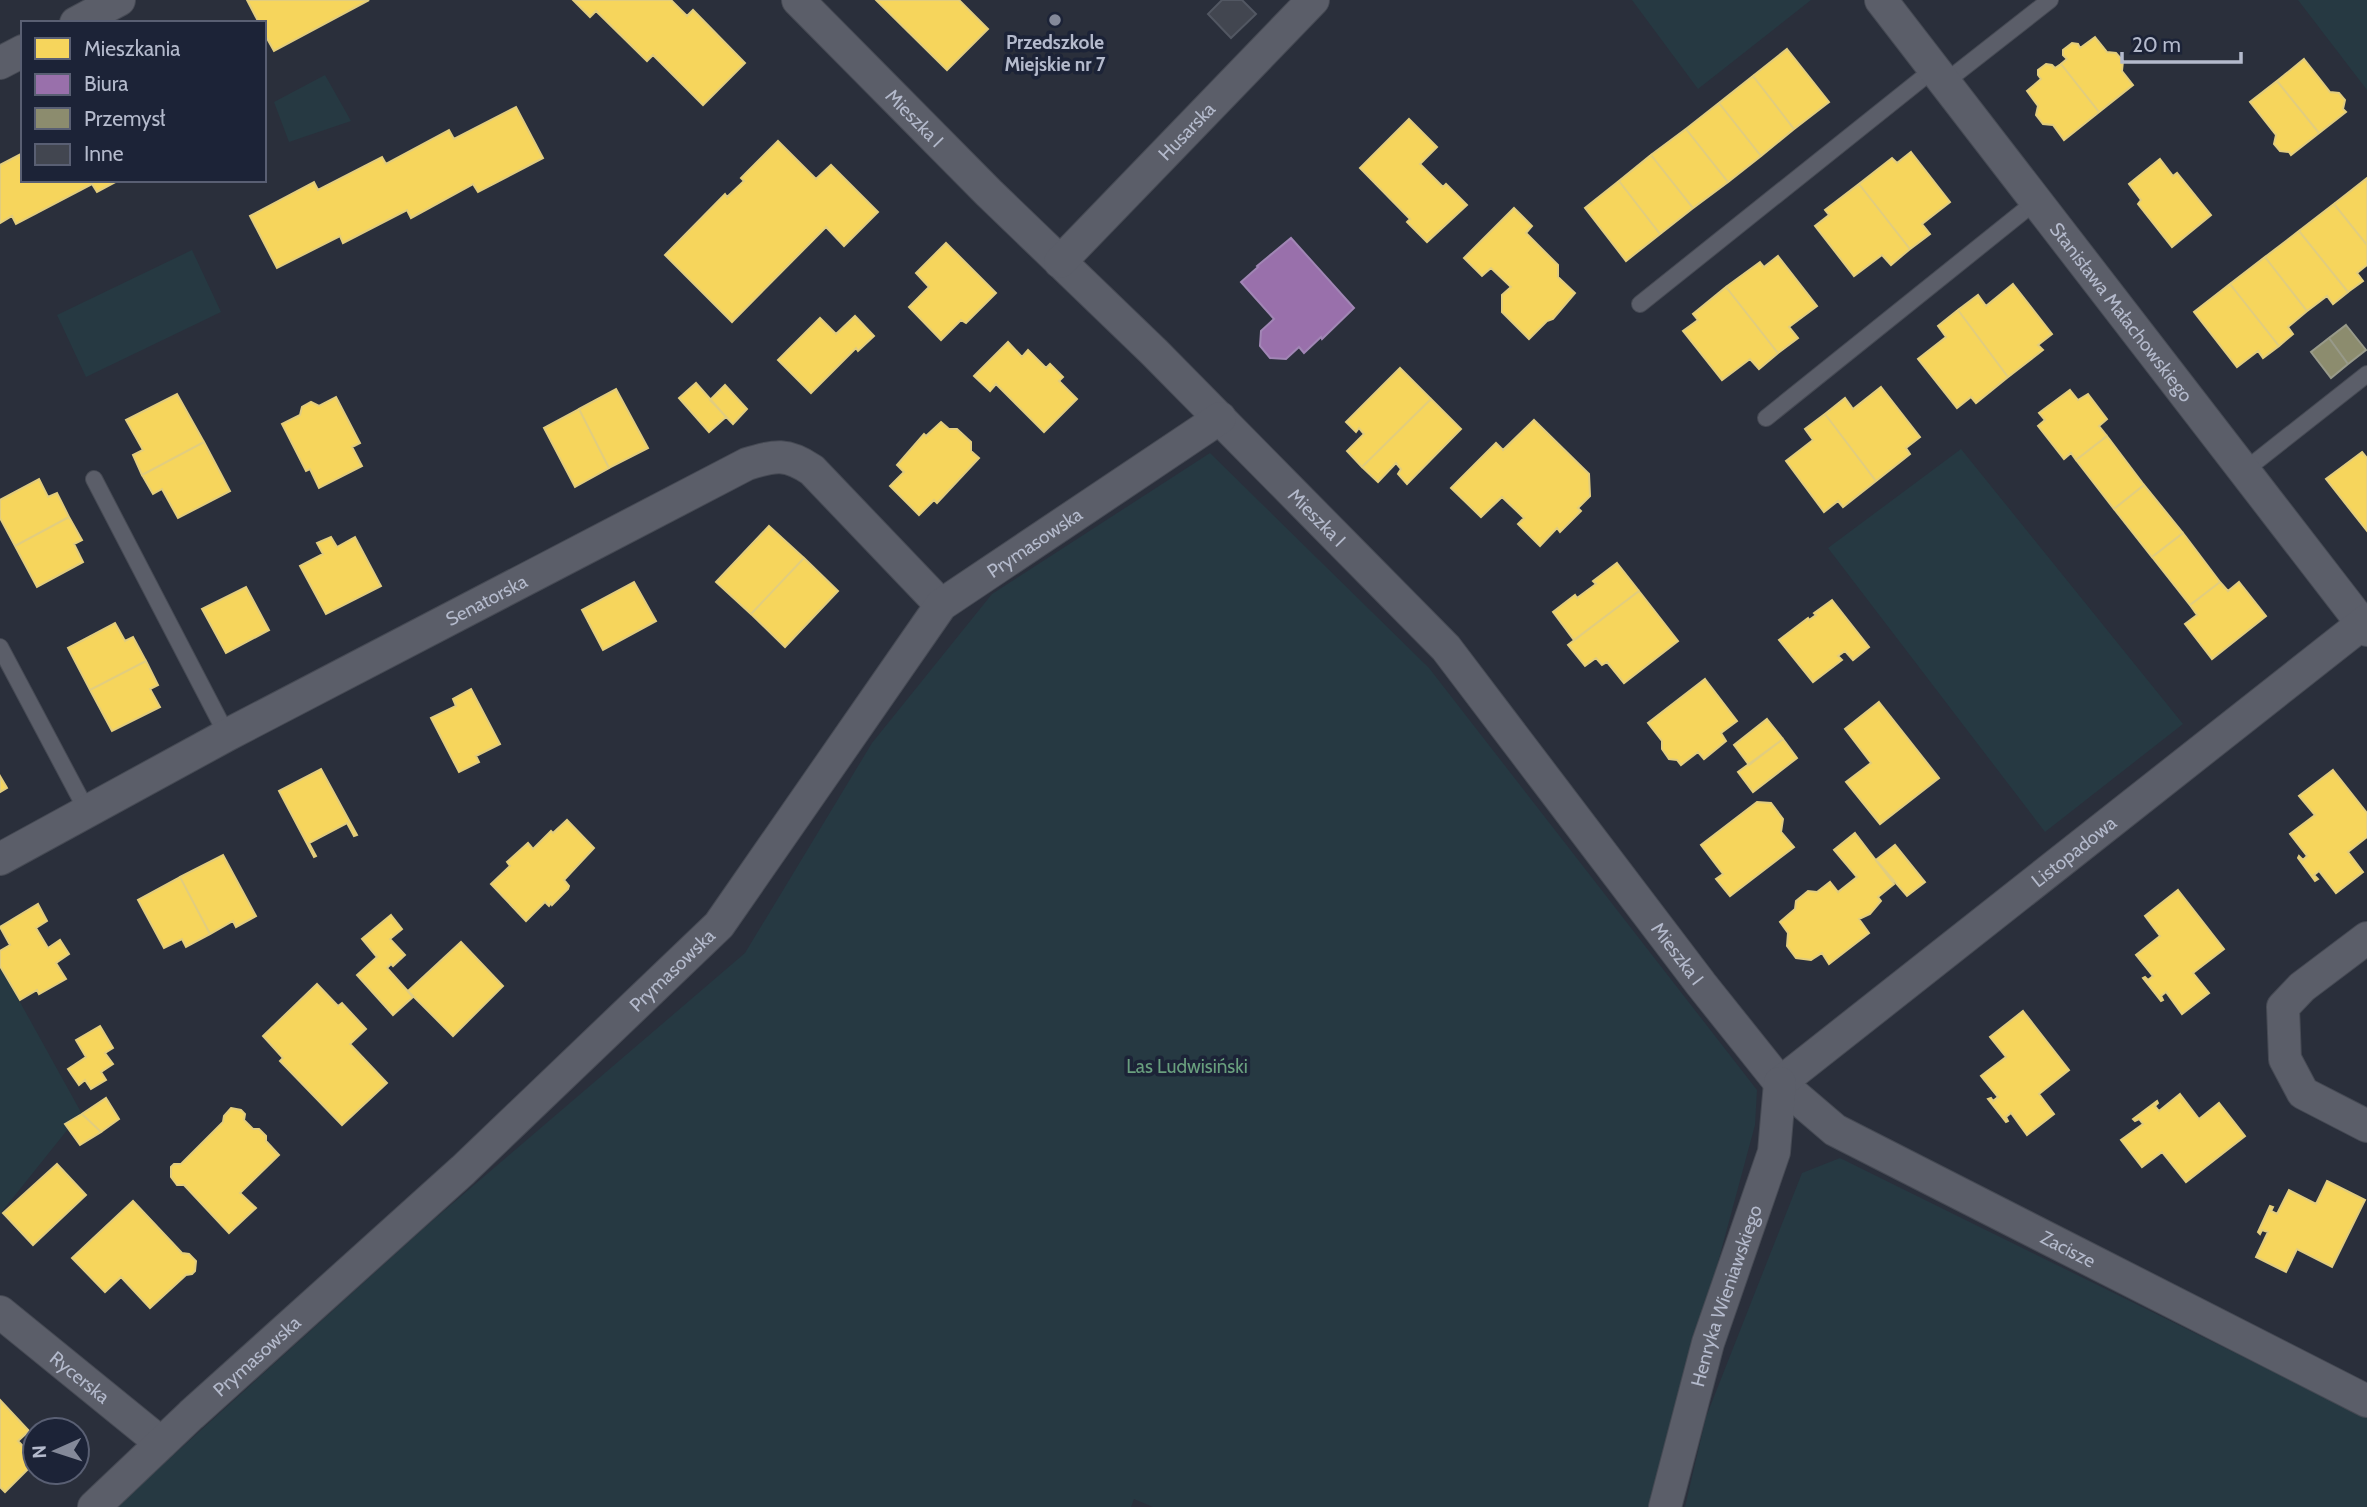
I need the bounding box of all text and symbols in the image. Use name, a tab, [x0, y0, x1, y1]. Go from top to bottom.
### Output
marker: Przedszkole Miejskie nr 7	[1047, 12, 1063, 28]
legend	[21, 21, 266, 182]
scale bar	[2122, 21, 2241, 65]
place label: Przedszkole Miejskie nr 7	[1004, 31, 1106, 76]
text: 20 m	[2132, 32, 2181, 57]
text: Mieszkania	[84, 36, 180, 61]
text: Biura	[84, 71, 128, 96]
street label: Mieszka I	[881, 84, 948, 152]
street label: Husarska	[1153, 97, 1220, 165]
text: Przemysł	[84, 106, 165, 131]
text: Inne	[84, 141, 124, 166]
street label: Stanisława Małachowskiego	[2045, 218, 2198, 406]
street label: Mieszka I	[1284, 483, 1351, 551]
street label: Prymasowska	[982, 502, 1086, 582]
street label: Senatorska	[442, 569, 531, 631]
street label: Listopadowa	[2027, 811, 2121, 892]
street label: Mieszka I	[1647, 918, 1709, 989]
street label: Prymasowska	[624, 924, 719, 1016]
park label: Las Ludwisiński	[1126, 1055, 1248, 1078]
street label: Henryka Wieniawskiego	[1686, 1202, 1766, 1389]
street label: Zacisze	[2037, 1225, 2100, 1272]
street label: Prymasowska	[208, 1311, 305, 1401]
street label: Rycerska	[45, 1346, 114, 1408]
north arrow	[21, 1416, 91, 1486]
text: N	[28, 1445, 51, 1459]

